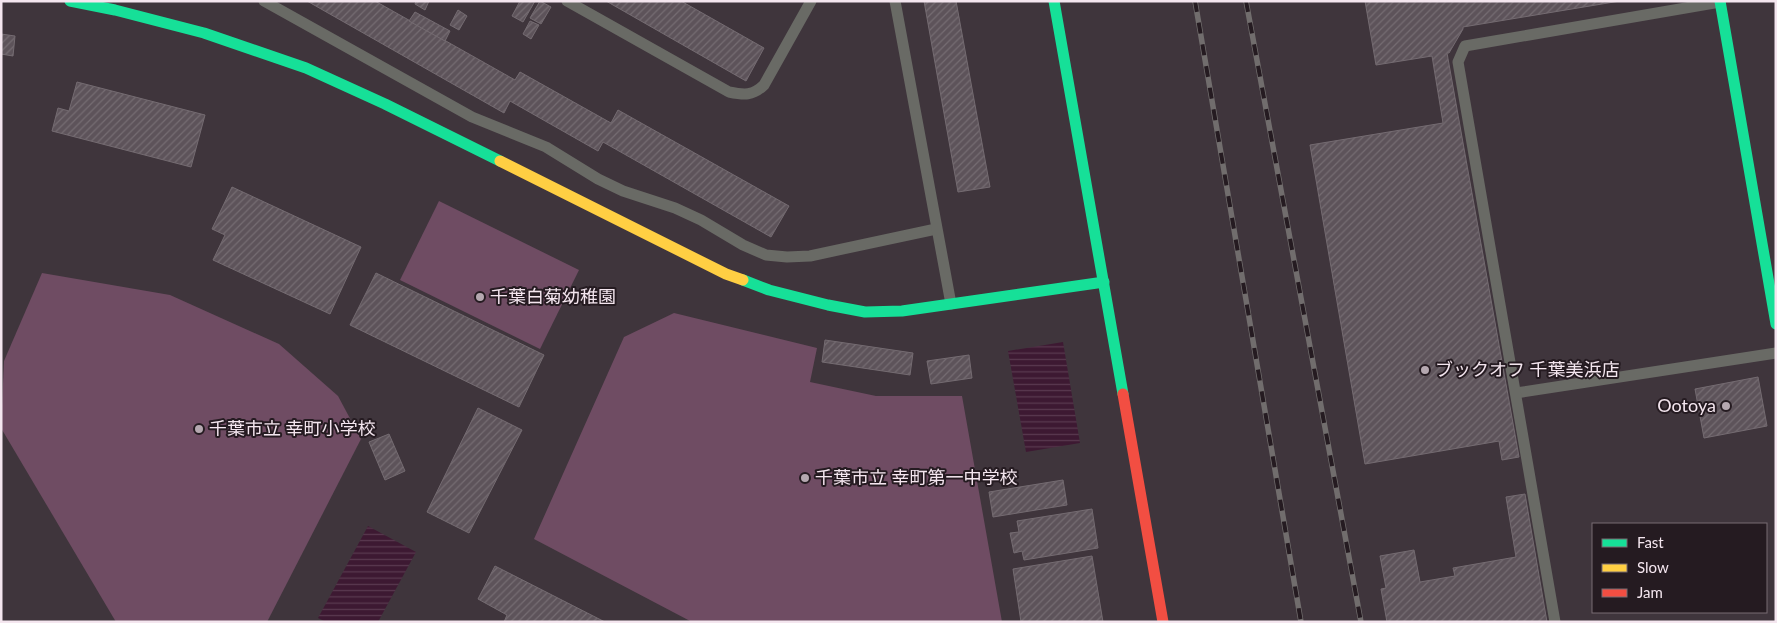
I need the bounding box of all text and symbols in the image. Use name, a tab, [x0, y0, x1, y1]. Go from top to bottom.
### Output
place label: 千葉白菊幼稚園	[490, 285, 616, 307]
marker: 千葉白菊幼稚園	[474, 291, 486, 303]
place label: ブックオフ 千葉美浜店	[1435, 358, 1620, 380]
marker: ブックオフ 千葉美浜店	[1419, 364, 1431, 376]
place label: Ootoya	[1657, 394, 1716, 416]
marker: Ootoya	[1720, 400, 1732, 412]
place label: 千葉市立 幸町小学校	[209, 417, 376, 439]
marker: 千葉市立 幸町小学校	[193, 423, 205, 435]
place label: 千葉市立 幸町第一中学校	[815, 466, 1018, 488]
marker: 千葉市立 幸町第一中学校	[799, 472, 811, 484]
legend	[1592, 523, 1767, 613]
text: Fast	[1637, 533, 1664, 551]
text: Slow	[1637, 558, 1669, 576]
text: Jam	[1637, 583, 1663, 601]

